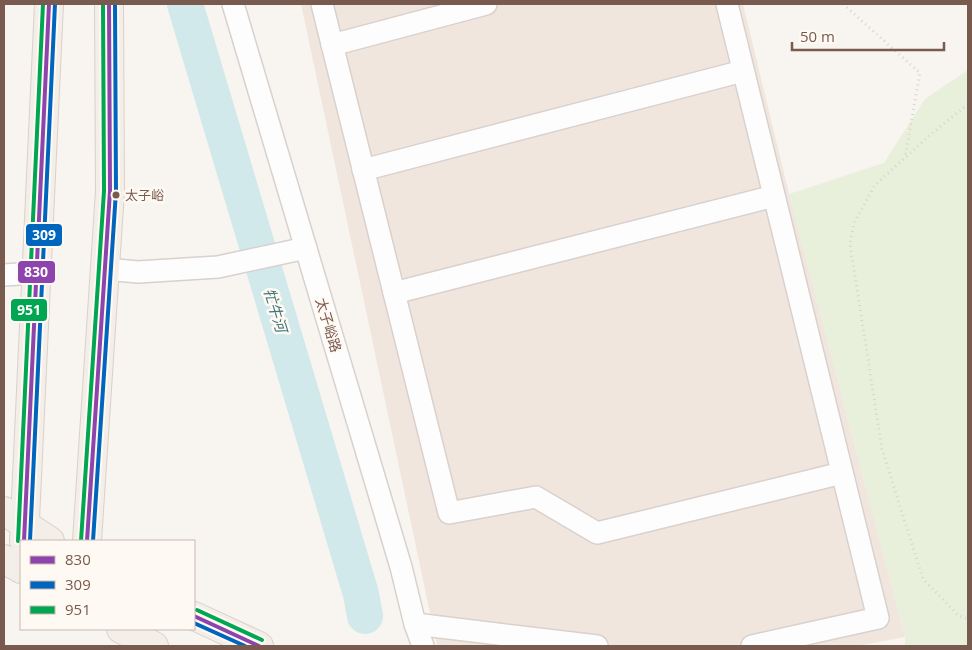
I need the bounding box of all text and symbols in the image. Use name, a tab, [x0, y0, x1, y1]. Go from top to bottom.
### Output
scale bar	[792, 20, 944, 52]
text: 50 m	[800, 26, 835, 46]
place label: 太子峪	[125, 186, 164, 204]
marker: 太子峪	[111, 190, 121, 200]
line badge: 309	[25, 223, 63, 247]
text: 309	[32, 225, 56, 244]
line badge: 830	[17, 260, 56, 284]
text: 830	[24, 262, 48, 281]
water label: 牤牛河	[260, 286, 293, 337]
street label: 太子峪路	[312, 295, 346, 355]
line badge: 951	[10, 298, 48, 322]
text: 951	[17, 300, 41, 319]
legend	[20, 540, 195, 630]
text: 830	[65, 549, 91, 569]
text: 309	[65, 574, 91, 594]
text: 951	[65, 599, 91, 619]

